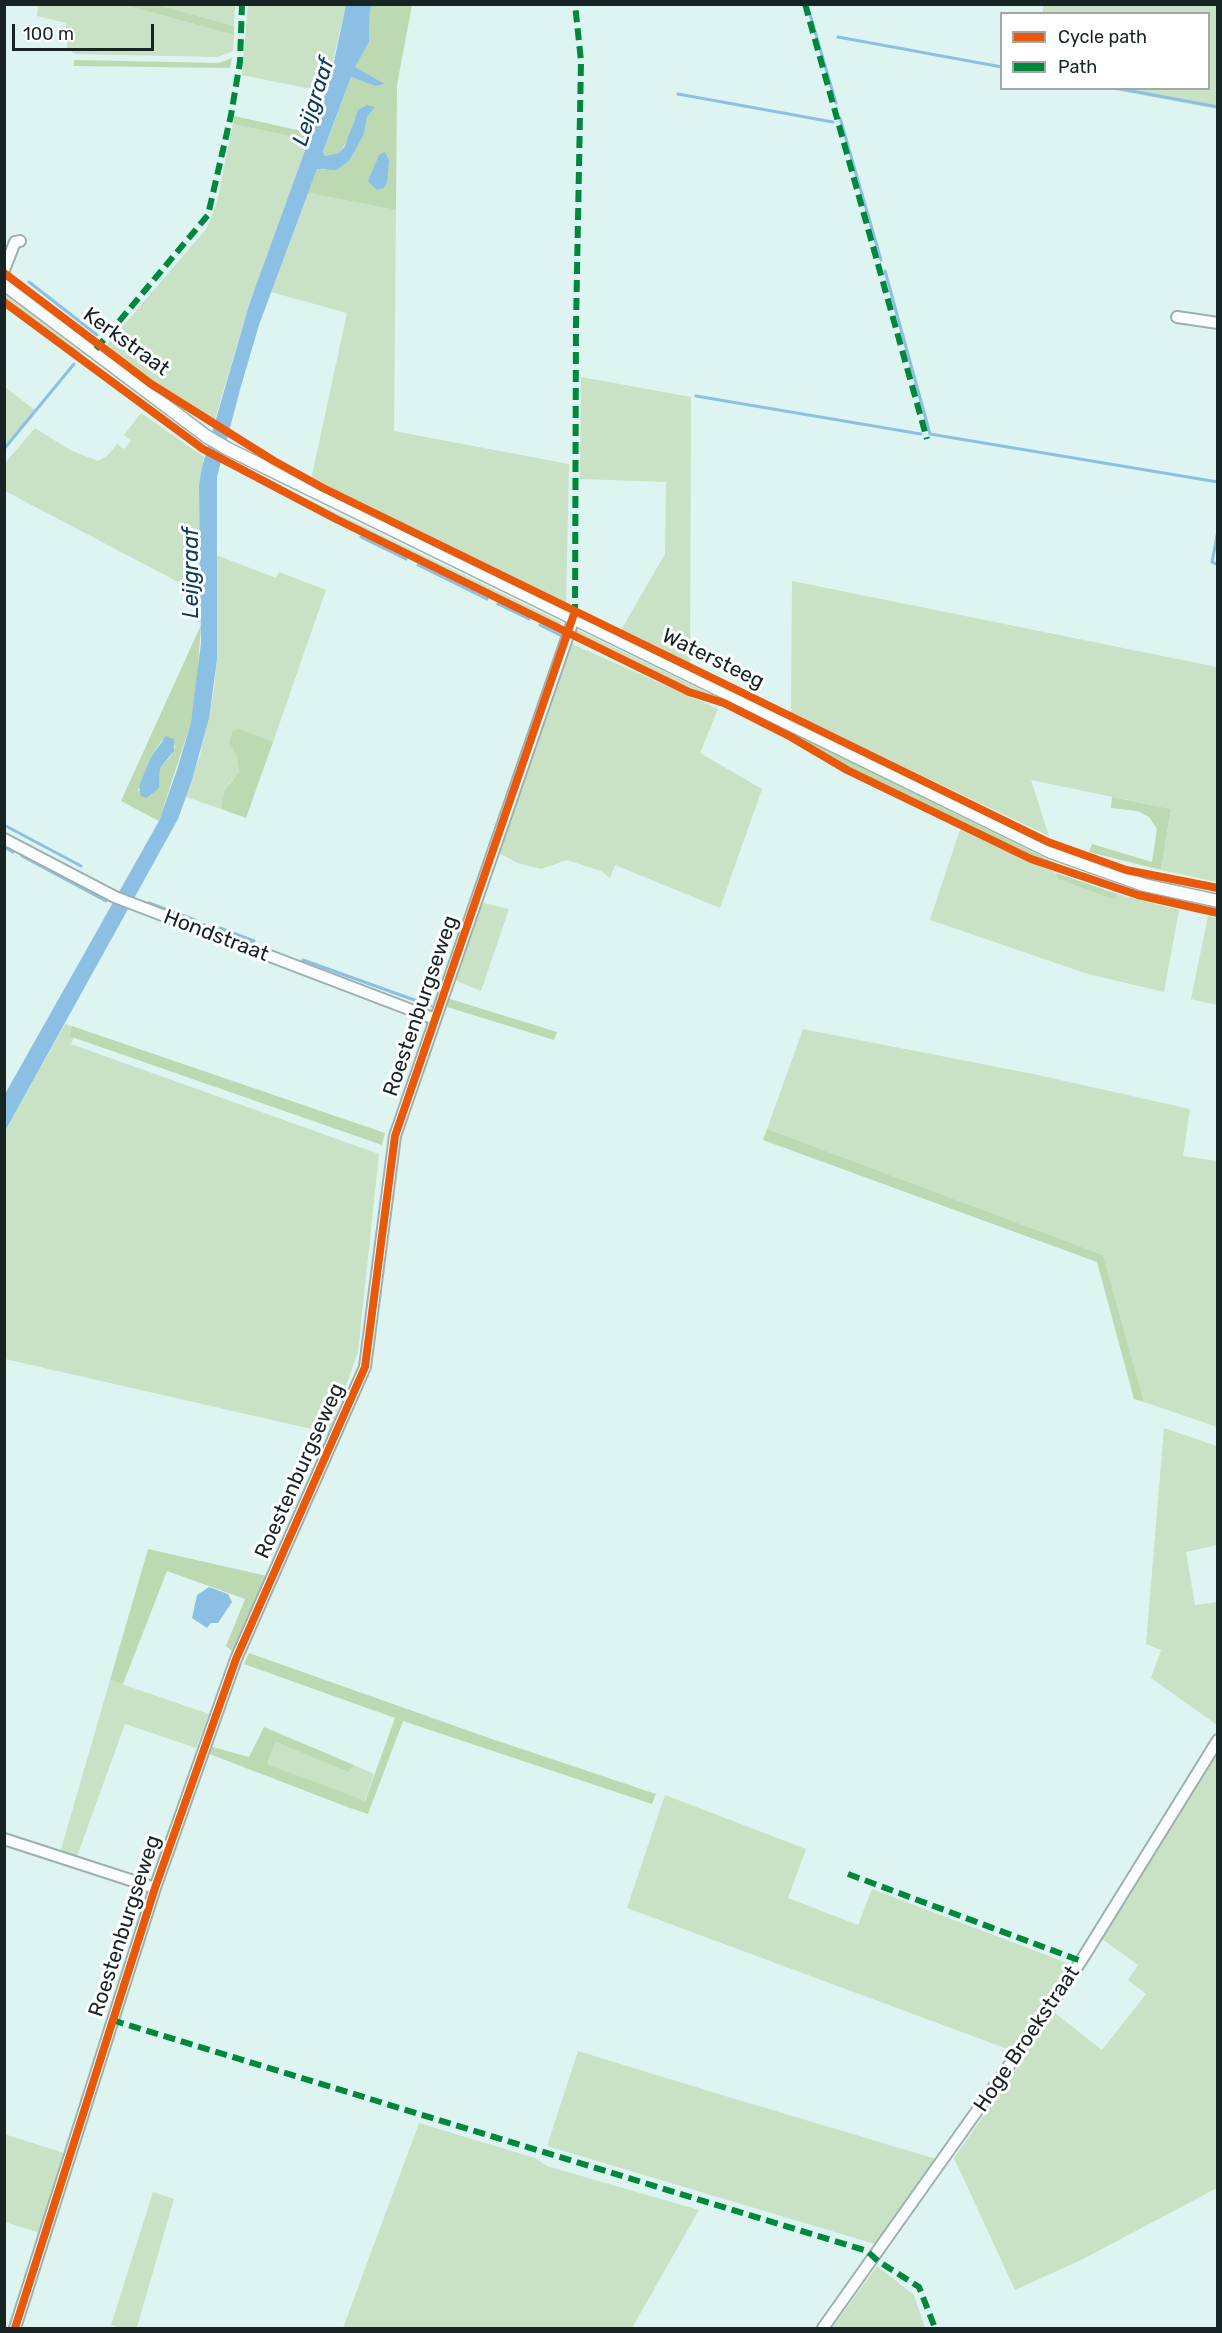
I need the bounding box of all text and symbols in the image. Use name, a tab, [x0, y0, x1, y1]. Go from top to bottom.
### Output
scale bar	[15, 12, 158, 50]
legend	[1000, 12, 1210, 90]
text: 100 m	[23, 23, 74, 45]
text: Cycle path	[1058, 26, 1147, 48]
water label: Leijgraaf	[287, 55, 341, 149]
text: Path	[1058, 56, 1097, 78]
street label: Kerkstraat	[78, 302, 174, 382]
water label: Leijgraaf	[179, 528, 205, 618]
street label: Watersteeg	[658, 623, 768, 695]
street label: Hondstraat	[160, 904, 272, 968]
street label: Roestenburgseweg	[378, 912, 464, 1100]
street label: Roestenburgseweg	[250, 1379, 350, 1563]
street label: Roestenburgseweg	[84, 1832, 166, 2020]
street label: Hoge Broekstraat	[969, 1961, 1085, 2117]

